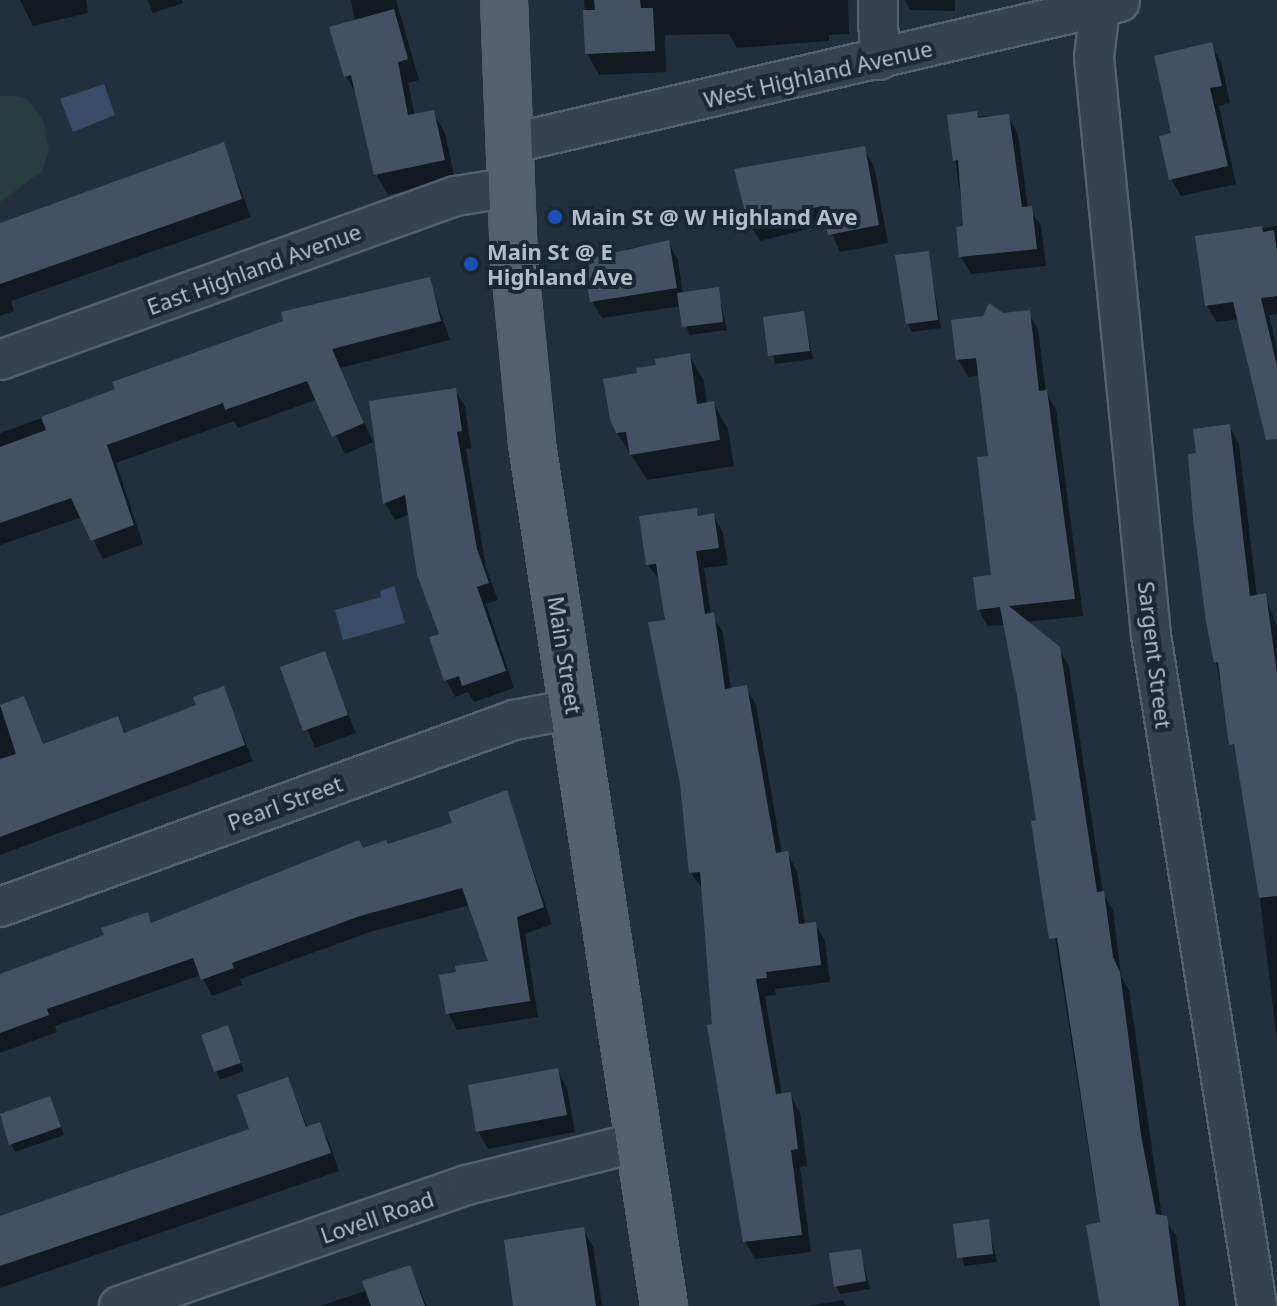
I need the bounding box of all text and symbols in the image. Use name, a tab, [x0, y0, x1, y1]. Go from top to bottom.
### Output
street label: West Highland Avenue	[701, 35, 935, 113]
place label: Main St @ W Highland Ave	[571, 204, 858, 230]
marker: Main St @ W Highland Ave	[546, 208, 564, 226]
street label: East Highland Avenue	[143, 218, 365, 320]
place label: Main St @ E Highland Ave	[487, 238, 633, 290]
marker: Main St @ E Highland Ave	[462, 255, 480, 273]
street label: Sargent Street	[1133, 580, 1177, 730]
street label: Main Street	[543, 594, 587, 716]
street label: Pearl Street	[224, 770, 346, 836]
street label: Lovell Road	[317, 1185, 437, 1249]

